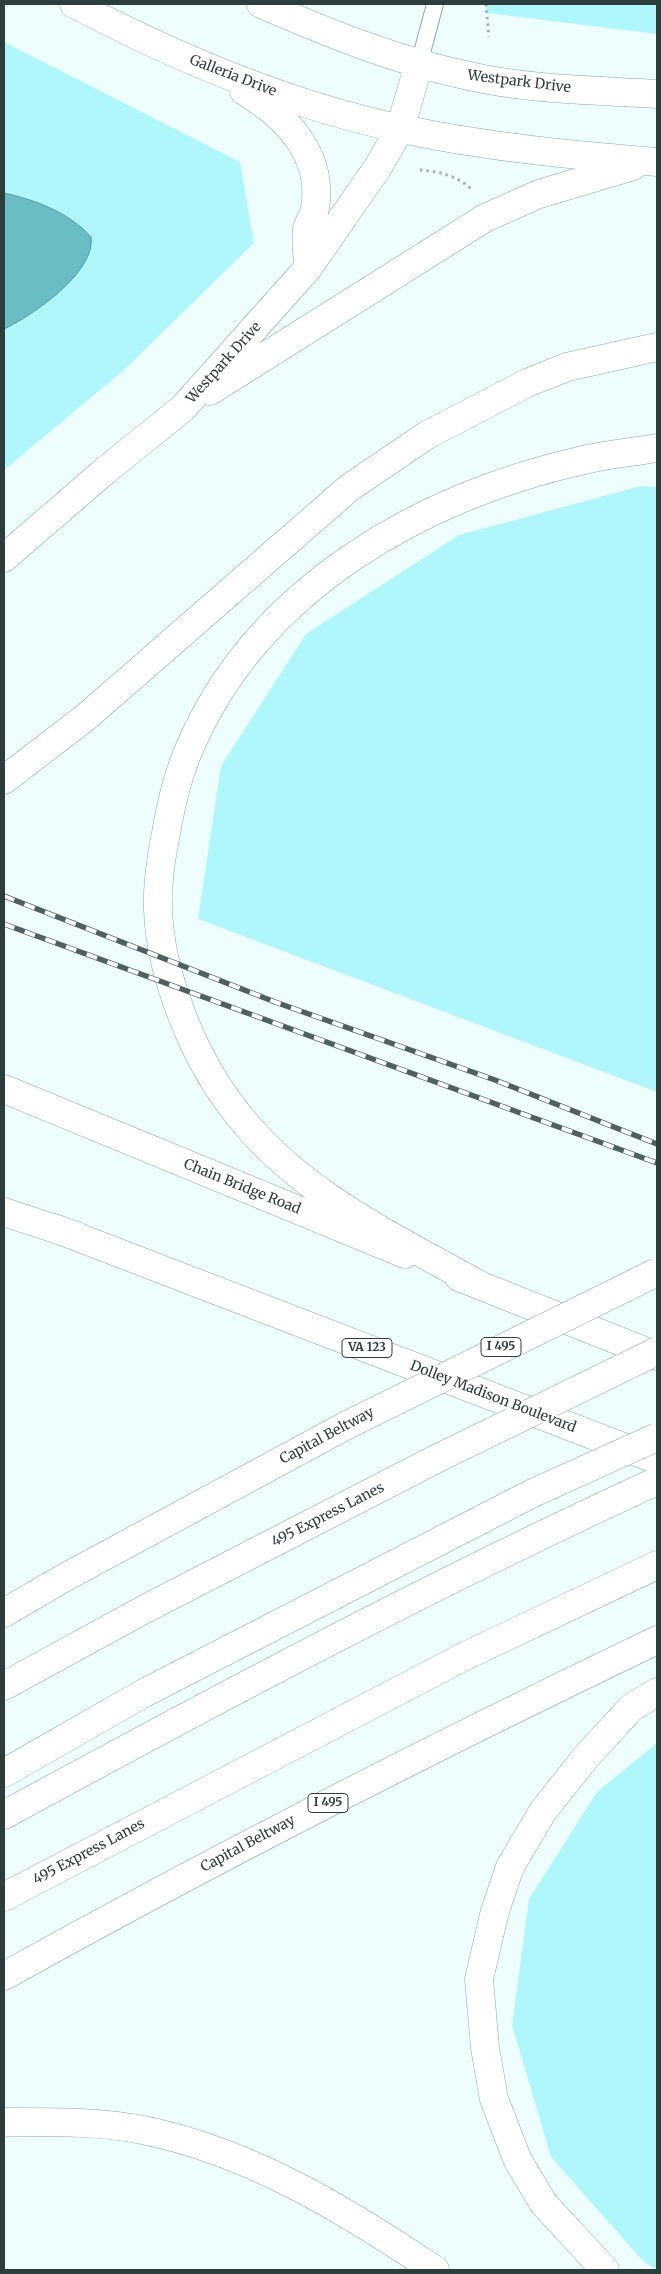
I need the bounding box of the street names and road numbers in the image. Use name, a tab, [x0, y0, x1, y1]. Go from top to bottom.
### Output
street label: Galleria Drive	[187, 52, 279, 100]
street label: Westpark Drive	[466, 67, 572, 97]
street label: Westpark Drive	[183, 319, 265, 407]
street label: Chain Bridge Road	[181, 1156, 303, 1218]
road number: I 495	[481, 1338, 521, 1356]
road number: VA 123	[342, 1339, 392, 1358]
street label: Dolley Madison Boulevard	[408, 1358, 578, 1436]
street label: Capital Beltway	[277, 1404, 377, 1468]
street label: 495 Express Lanes	[269, 1479, 387, 1551]
road number: I 495	[308, 1794, 348, 1812]
street label: Capital Beltway	[198, 1812, 298, 1876]
street label: 495 Express Lanes	[30, 1815, 148, 1889]

